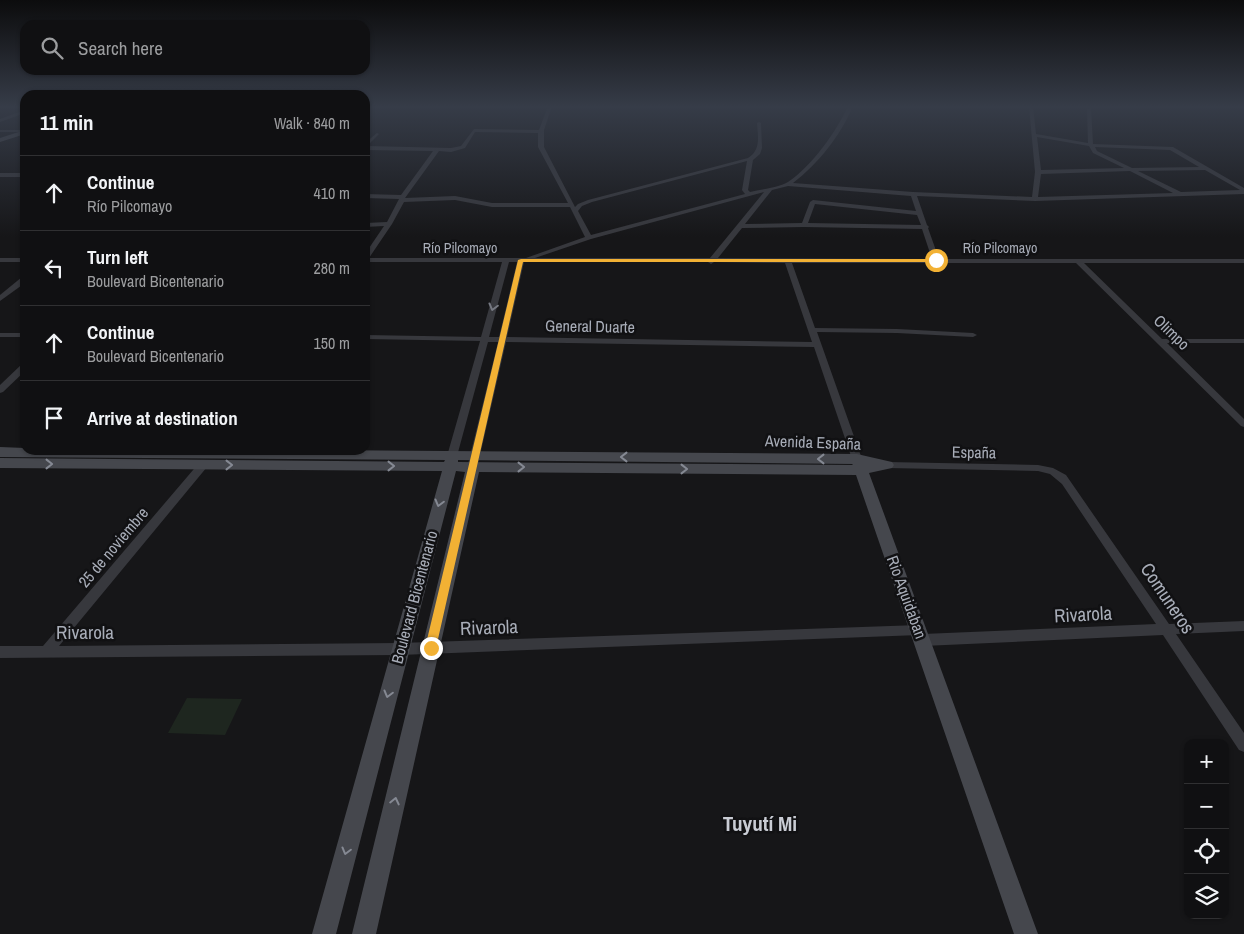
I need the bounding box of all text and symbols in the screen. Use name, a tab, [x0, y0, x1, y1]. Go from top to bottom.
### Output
search box	[20, 20, 370, 75]
icon: search	[38, 34, 66, 62]
text: Search here	[78, 35, 163, 61]
text: 11 min	[40, 108, 94, 137]
text: Walk · 840 m	[274, 112, 350, 134]
text: Continue	[87, 169, 155, 195]
icon: ahead	[40, 179, 68, 207]
text: 410 m	[314, 182, 350, 204]
text: Río Pilcomayo	[87, 195, 172, 217]
street label: Río Pilcomayo	[423, 239, 497, 257]
street label: Río Pilcomayo	[963, 239, 1037, 257]
text: Turn left	[87, 244, 148, 270]
route start	[925, 249, 948, 272]
icon: left	[40, 254, 68, 282]
text: 280 m	[314, 257, 350, 279]
text: Boulevard Bicentenario	[87, 270, 224, 292]
one-way arrow	[488, 303, 498, 311]
street label: Olimpo	[1149, 309, 1195, 355]
street label: General Duarte	[545, 314, 635, 338]
text: Continue	[87, 319, 155, 345]
icon: ahead	[40, 329, 68, 357]
text: 150 m	[314, 332, 350, 354]
text: Boulevard Bicentenario	[87, 345, 224, 367]
icon: arrive	[40, 404, 68, 432]
text: Arrive at destination	[87, 405, 238, 431]
street label: Avenida España	[764, 429, 862, 455]
street label: España	[952, 441, 997, 463]
one-way arrow	[620, 452, 628, 462]
one-way arrow	[817, 454, 825, 464]
one-way arrow	[45, 458, 53, 469]
one-way arrow	[225, 460, 233, 470]
one-way arrow	[388, 461, 395, 471]
one-way arrow	[518, 462, 526, 472]
one-way arrow	[680, 463, 688, 474]
one-way arrow	[435, 499, 445, 507]
street label: 25 de noviembre	[73, 502, 153, 592]
street label: Boulevard Bicentenario	[386, 528, 442, 666]
street label: Rio Aquidaban	[882, 552, 932, 642]
street label: Comuneros	[1135, 557, 1201, 639]
street label: Rivarola	[1053, 599, 1113, 629]
street label: Rivarola	[460, 613, 519, 641]
street label: Rivarola	[56, 619, 114, 645]
route end	[420, 637, 443, 660]
one-way arrow	[383, 689, 394, 698]
map controls	[1184, 739, 1229, 919]
button: +	[1184, 739, 1229, 784]
button: −	[1184, 784, 1229, 829]
one-way arrow	[389, 797, 400, 806]
district label: Tuyutí Mi	[723, 809, 797, 838]
button: locate	[1184, 829, 1229, 874]
one-way arrow	[341, 846, 352, 855]
button: layers	[1184, 874, 1229, 919]

